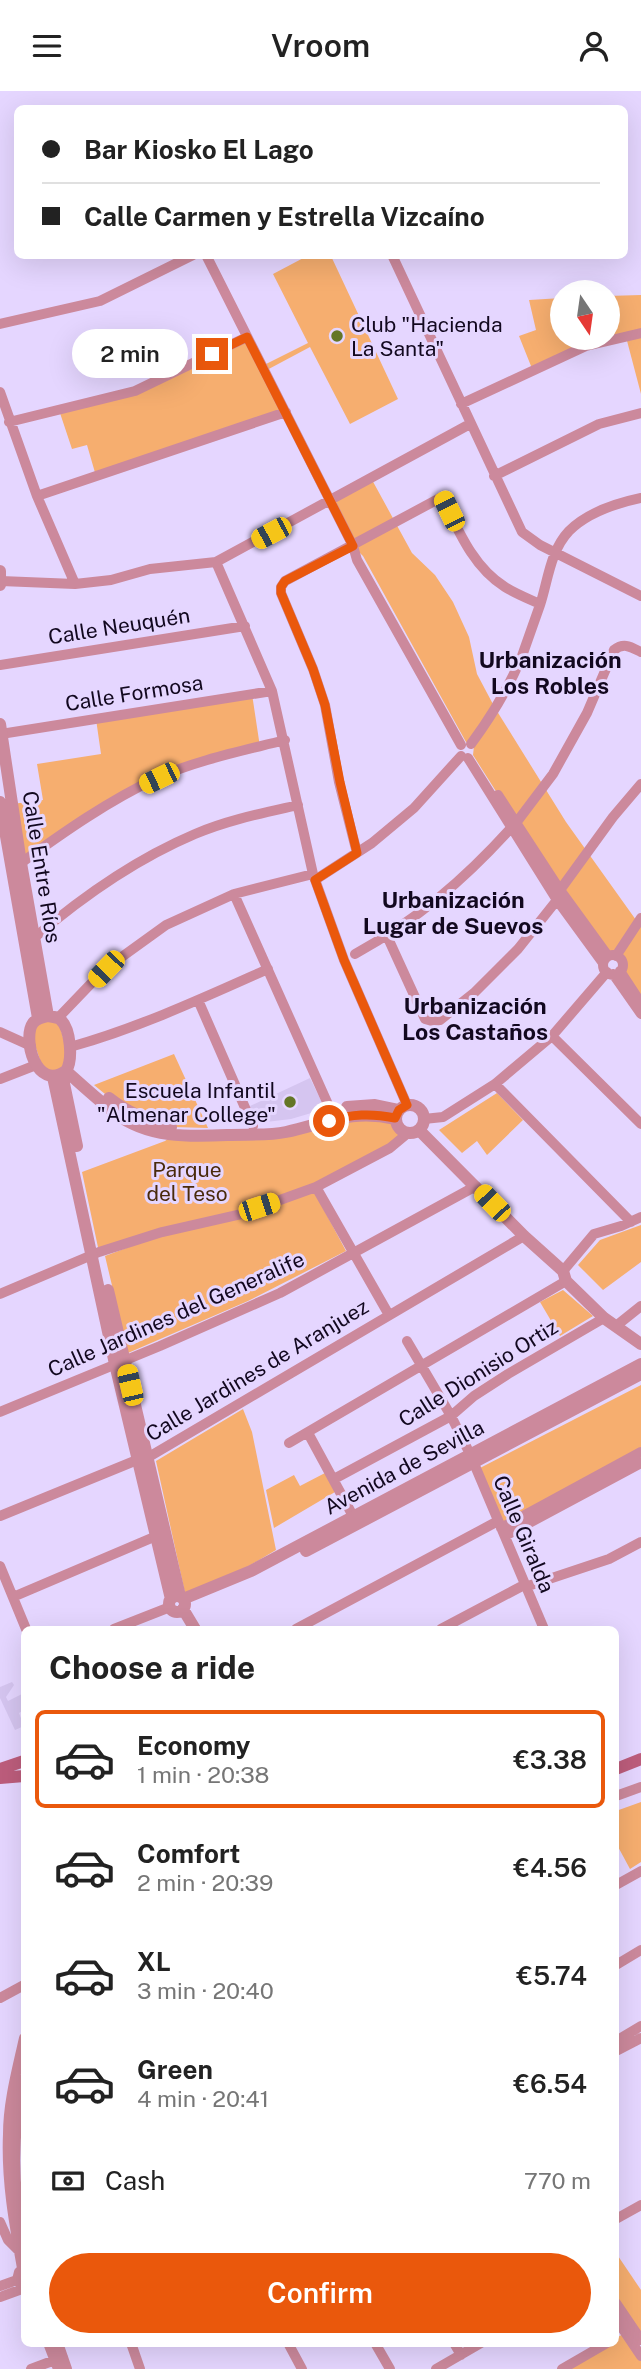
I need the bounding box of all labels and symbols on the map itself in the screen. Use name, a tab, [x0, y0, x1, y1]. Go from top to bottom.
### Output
north arrow	[550, 280, 620, 350]
place label: Club "Hacienda La Santa"	[351, 312, 503, 361]
marker: Club "Hacienda La Santa"	[329, 328, 345, 344]
callout: 2 min	[72, 329, 188, 379]
route end	[196, 338, 228, 370]
car	[431, 488, 468, 534]
car	[248, 514, 295, 552]
street label: Calle Neuquén	[46, 602, 192, 650]
district label: Urbanización Los Robles	[478, 646, 622, 699]
street label: Calle Formosa	[63, 670, 205, 716]
car	[136, 759, 183, 797]
street label: Calle Entre Ríos	[18, 789, 66, 945]
district label: Urbanización Lugar de Suevos	[363, 886, 543, 939]
car	[84, 947, 129, 991]
district label: Urbanización Los Castaños	[402, 992, 548, 1045]
place label: Escuela Infantil "Almenar College"	[97, 1078, 276, 1127]
marker: Escuela Infantil "Almenar College"	[282, 1094, 298, 1110]
route start	[313, 1105, 345, 1137]
park label: Parque del Teso	[146, 1157, 228, 1206]
car	[470, 1181, 515, 1225]
car	[236, 1191, 283, 1223]
street label: Calle Jardines del Generalife	[44, 1246, 308, 1382]
street label: Calle Jardines de Aranjuez	[141, 1294, 373, 1446]
street label: Calle Dionisio Ortiz	[394, 1314, 562, 1432]
car	[116, 1362, 145, 1408]
street label: Avenida de Sevilla	[320, 1414, 488, 1520]
street label: Calle Giralda	[488, 1472, 560, 1596]

